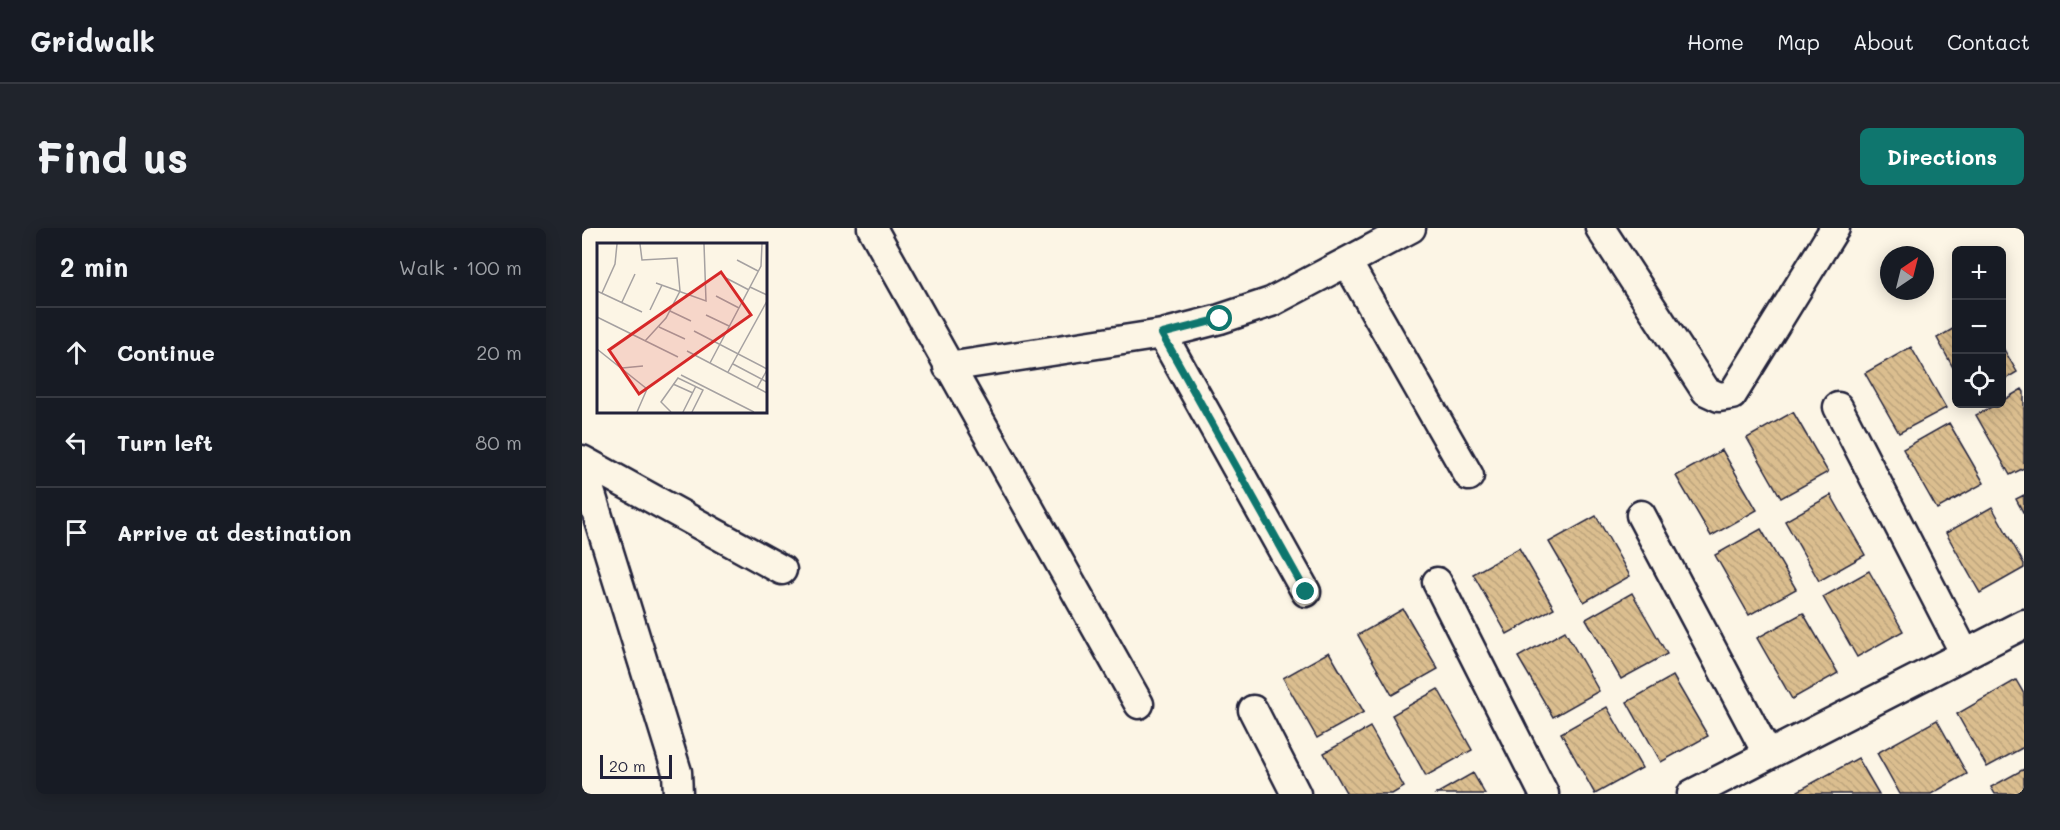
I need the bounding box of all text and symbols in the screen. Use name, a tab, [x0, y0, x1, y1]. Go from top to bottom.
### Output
text: Gridwalk	[30, 23, 155, 59]
text: Home	[1687, 28, 1744, 55]
text: Map	[1777, 28, 1820, 55]
text: About	[1853, 28, 1914, 55]
text: Contact	[1947, 28, 2030, 55]
button: Directions	[1860, 128, 2024, 185]
text: Find us	[36, 129, 188, 184]
inset map	[597, 243, 766, 412]
north arrow	[1880, 246, 1934, 300]
map controls	[1952, 246, 2006, 408]
button: +	[1952, 246, 2006, 300]
text: 2 min	[60, 250, 128, 284]
text: Walk · 100 m	[399, 254, 522, 280]
button: −	[1952, 300, 2006, 354]
route start	[1206, 305, 1232, 331]
icon: ahead	[60, 336, 93, 369]
text: Continue	[117, 338, 215, 367]
text: 20 m	[476, 339, 522, 365]
button: locate	[1952, 354, 2006, 408]
icon: left	[60, 426, 93, 459]
text: Turn left	[117, 428, 213, 457]
text: 80 m	[475, 429, 522, 455]
icon: arrive	[60, 516, 93, 549]
text: Arrive at destination	[117, 518, 352, 547]
route end	[1292, 578, 1318, 604]
scale bar	[600, 752, 672, 780]
text: 20 m	[609, 755, 646, 776]

